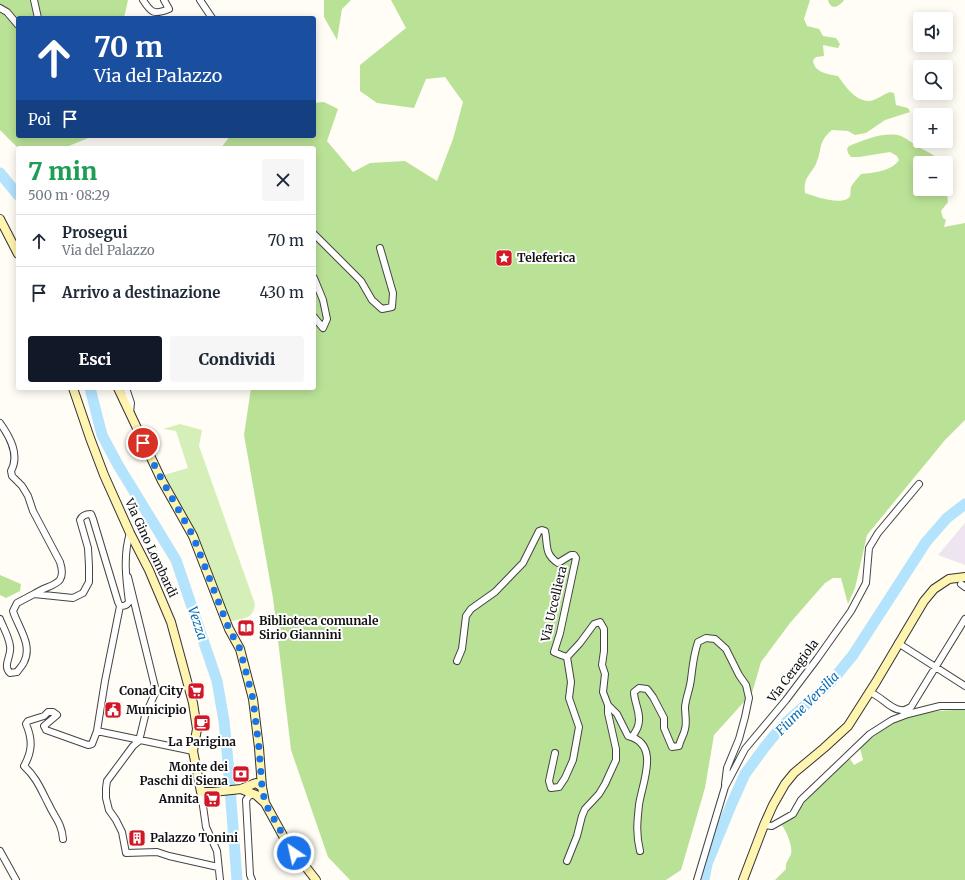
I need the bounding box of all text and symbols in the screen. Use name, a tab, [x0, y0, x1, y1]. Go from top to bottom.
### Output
map controls	[913, 12, 953, 196]
button: sound	[913, 12, 953, 52]
text: 70 m	[94, 29, 163, 65]
icon: ahead	[28, 32, 80, 84]
button: search	[913, 60, 953, 100]
text: Via del Palazzo	[94, 64, 222, 87]
icon: arrive	[59, 108, 81, 130]
button: +	[913, 108, 953, 148]
text: Poi	[28, 110, 51, 129]
text: 7 min	[28, 156, 97, 187]
button: −	[913, 156, 953, 196]
button: close	[262, 159, 304, 201]
text: 500 m · 08:29	[28, 187, 110, 204]
text: Prosegui	[62, 223, 128, 242]
icon: ahead	[28, 230, 50, 252]
text: 70 m	[268, 231, 304, 250]
text: Via del Palazzo	[62, 242, 155, 259]
place icon: Teleferica	[494, 248, 514, 268]
place label: Teleferica	[517, 250, 576, 265]
icon: arrive	[28, 282, 50, 304]
text: Arrivo a destinazione	[62, 283, 220, 302]
text: 430 m	[260, 283, 304, 302]
button: Esci	[28, 336, 162, 382]
button: Condividi	[170, 336, 304, 382]
pin	[126, 426, 160, 460]
icon: arrive	[132, 432, 154, 454]
street label: Via Gino Lombardi	[121, 495, 181, 600]
street label: Via Uccelliera	[537, 564, 570, 644]
water label: Vezza	[184, 604, 211, 642]
place label: Biblioteca comunale Sirio Giannini	[259, 613, 379, 642]
library icon: Biblioteca comunale Sirio Giannini	[236, 618, 256, 638]
street label: Via Ceragiola	[763, 636, 821, 706]
water label: Fiume Versilia	[771, 668, 843, 739]
supermarket icon: Conad City	[186, 681, 206, 701]
place label: Conad City	[119, 683, 184, 698]
public building icon: Municipio	[103, 700, 123, 720]
place label: Municipio	[126, 702, 187, 717]
cafe icon: La Parigina	[192, 713, 212, 733]
place label: La Parigina	[168, 734, 236, 749]
place label: Monte dei Paschi di Siena	[140, 759, 228, 788]
bank icon: Monte dei Paschi di Siena	[231, 764, 251, 784]
supermarket icon: Annita	[202, 789, 222, 809]
place label: Annita	[158, 791, 199, 806]
building icon: Palazzo Tonini	[127, 828, 147, 848]
place label: Palazzo Tonini	[150, 830, 238, 845]
position arrow	[273, 832, 315, 874]

